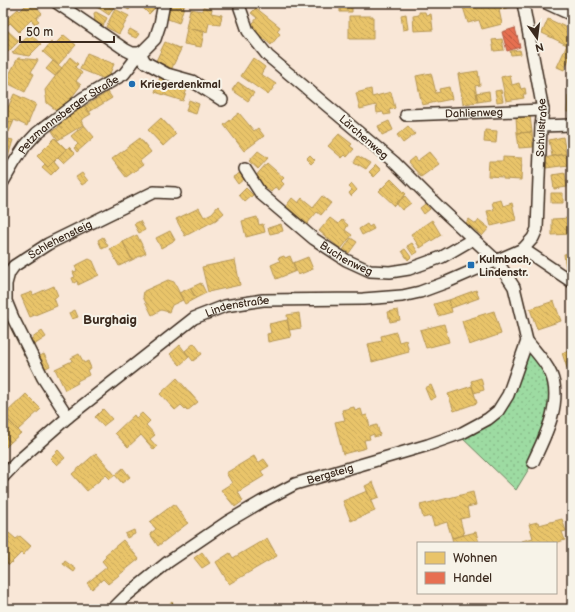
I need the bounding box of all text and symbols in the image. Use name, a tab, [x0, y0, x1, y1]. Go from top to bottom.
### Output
scale bar	[20, 18, 114, 44]
north arrow	[517, 18, 557, 58]
text: 50 m	[26, 25, 53, 40]
text: N	[534, 40, 545, 55]
street label: Petzmannsberger Straße	[16, 72, 122, 157]
place label: Kriegerdenkmal	[140, 78, 221, 91]
marker: Kriegerdenkmal	[127, 79, 137, 89]
street label: Schulstraße	[534, 97, 550, 157]
street label: Dahlienweg	[445, 105, 503, 121]
street label: Lärchenweg	[336, 113, 391, 162]
street label: Schlehensteig	[26, 218, 94, 262]
street label: Buchenweg	[317, 239, 375, 278]
place label: Kulmbach, Lindenstr.	[479, 253, 531, 279]
marker: Kulmbach, Lindenstr.	[466, 260, 476, 270]
street label: Lindenstraße	[203, 294, 270, 320]
district label: Burghaig	[83, 312, 137, 328]
street label: Bergsteig	[305, 461, 355, 487]
legend	[417, 542, 557, 594]
text: Wohnen	[453, 551, 498, 566]
text: Handel	[453, 571, 492, 586]

